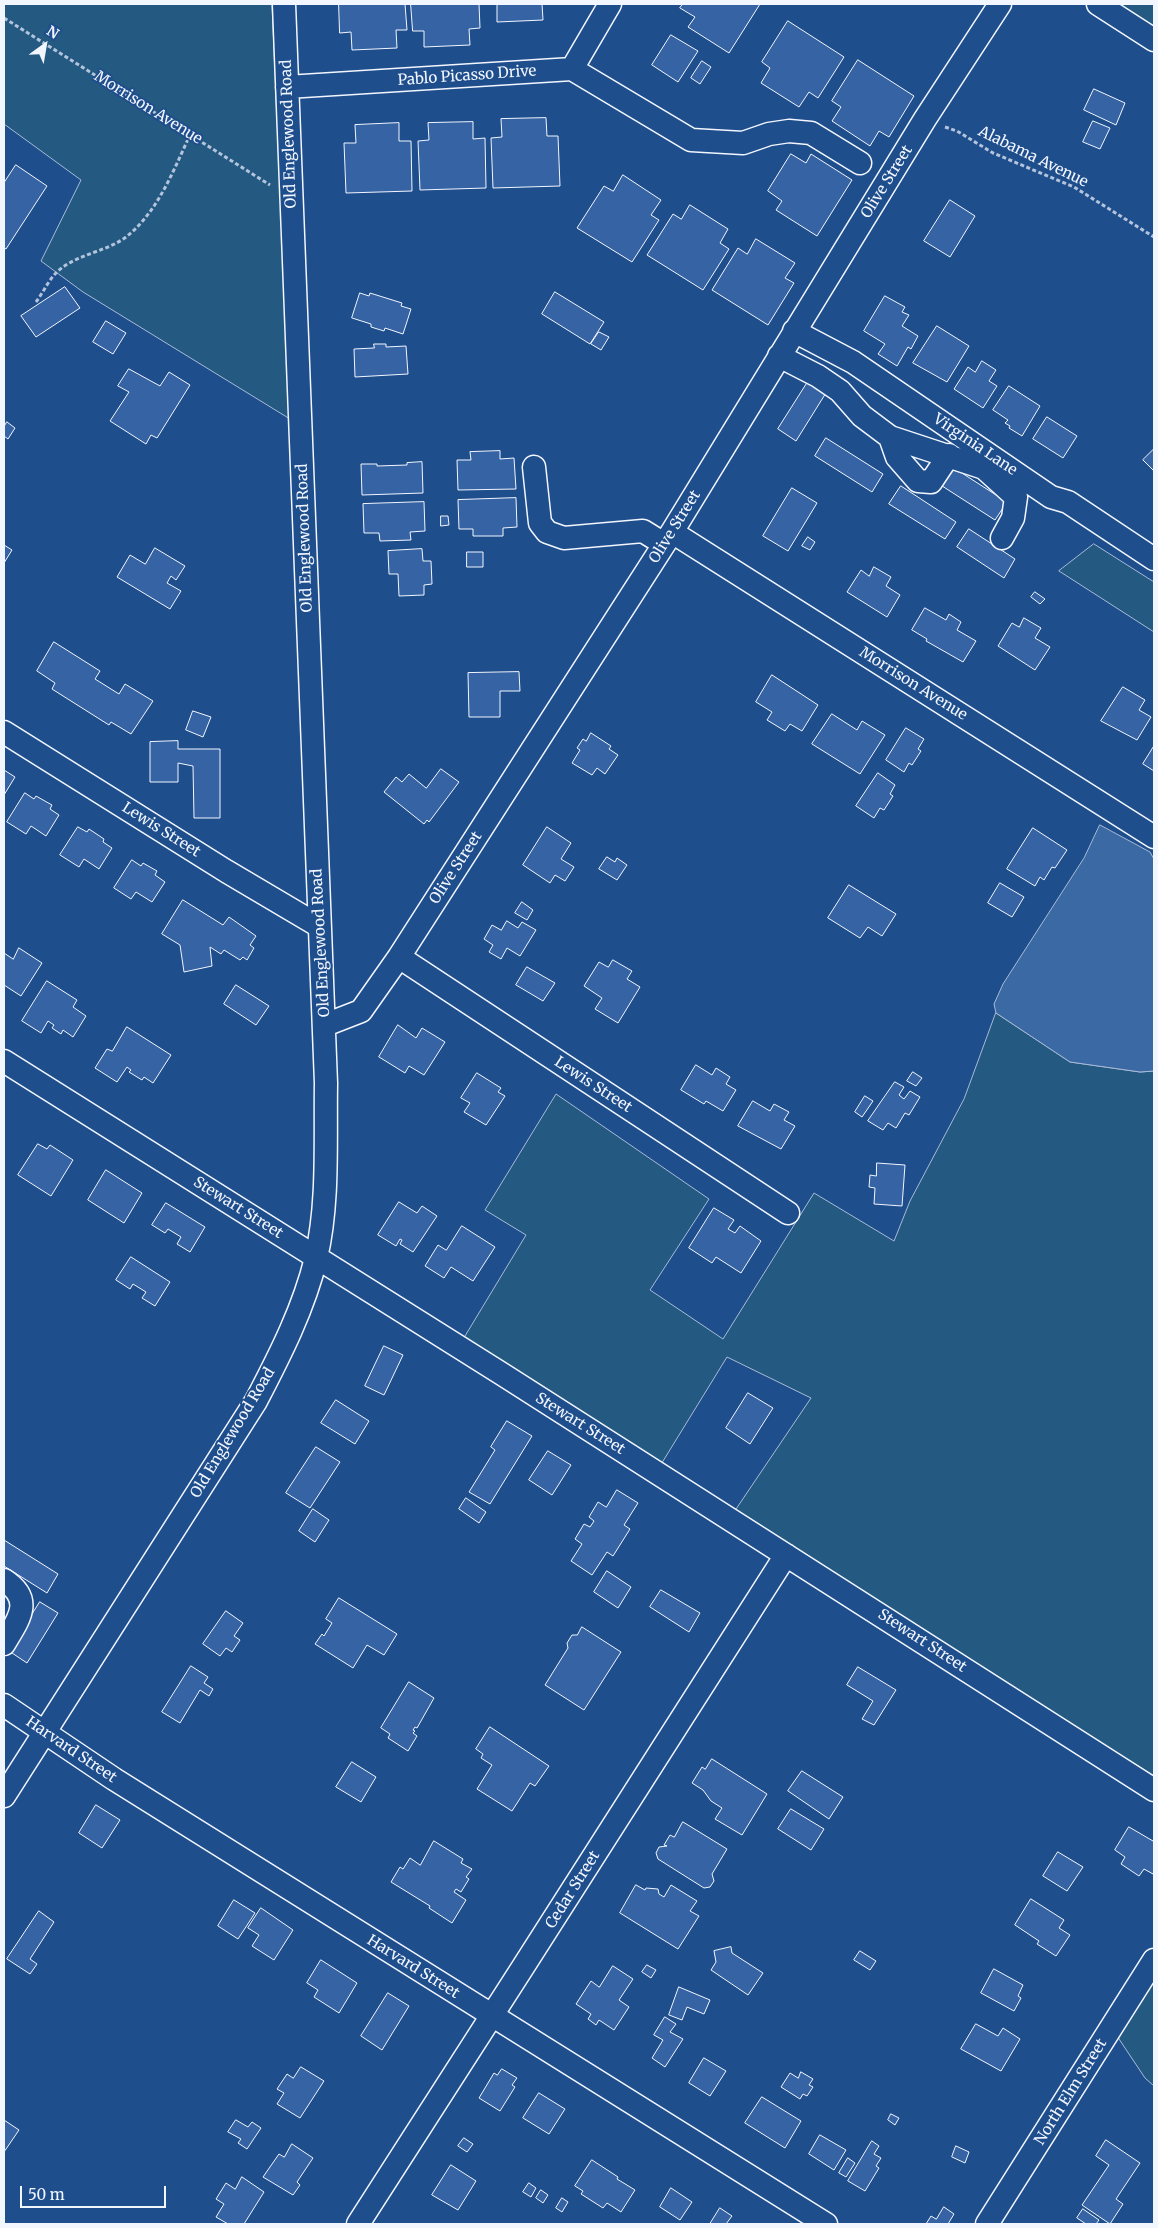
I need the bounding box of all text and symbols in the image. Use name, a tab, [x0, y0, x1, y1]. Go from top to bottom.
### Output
north arrow	[20, 20, 70, 70]
text: N	[43, 22, 62, 43]
street label: Old Englewood Road	[277, 59, 301, 209]
street label: Pablo Picasso Drive	[397, 62, 537, 90]
street label: Morrison Avenue	[91, 67, 205, 149]
street label: Alabama Avenue	[975, 123, 1091, 191]
street label: Olive Street	[857, 142, 917, 222]
street label: Virginia Lane	[930, 410, 1020, 480]
street label: Old Englewood Road	[293, 463, 317, 613]
street label: Olive Street	[645, 487, 705, 567]
street label: Morrison Avenue	[856, 643, 970, 725]
street label: Lewis Street	[119, 799, 203, 861]
street label: Olive Street	[426, 828, 486, 908]
street label: Old Englewood Road	[308, 868, 334, 1018]
street label: Lewis Street	[551, 1053, 635, 1117]
street label: Stewart Street	[190, 1173, 286, 1243]
street label: Old Englewood Road	[187, 1365, 279, 1501]
street label: Stewart Street	[532, 1389, 628, 1459]
street label: Stewart Street	[874, 1606, 970, 1676]
street label: Harvard Street	[22, 1713, 120, 1787]
street label: Cedar Street	[542, 1848, 604, 1932]
street label: Harvard Street	[364, 1931, 462, 2003]
street label: North Elm Street	[1031, 2036, 1111, 2148]
scale bar	[22, 2176, 169, 2208]
text: 50 m	[28, 2185, 65, 2204]

